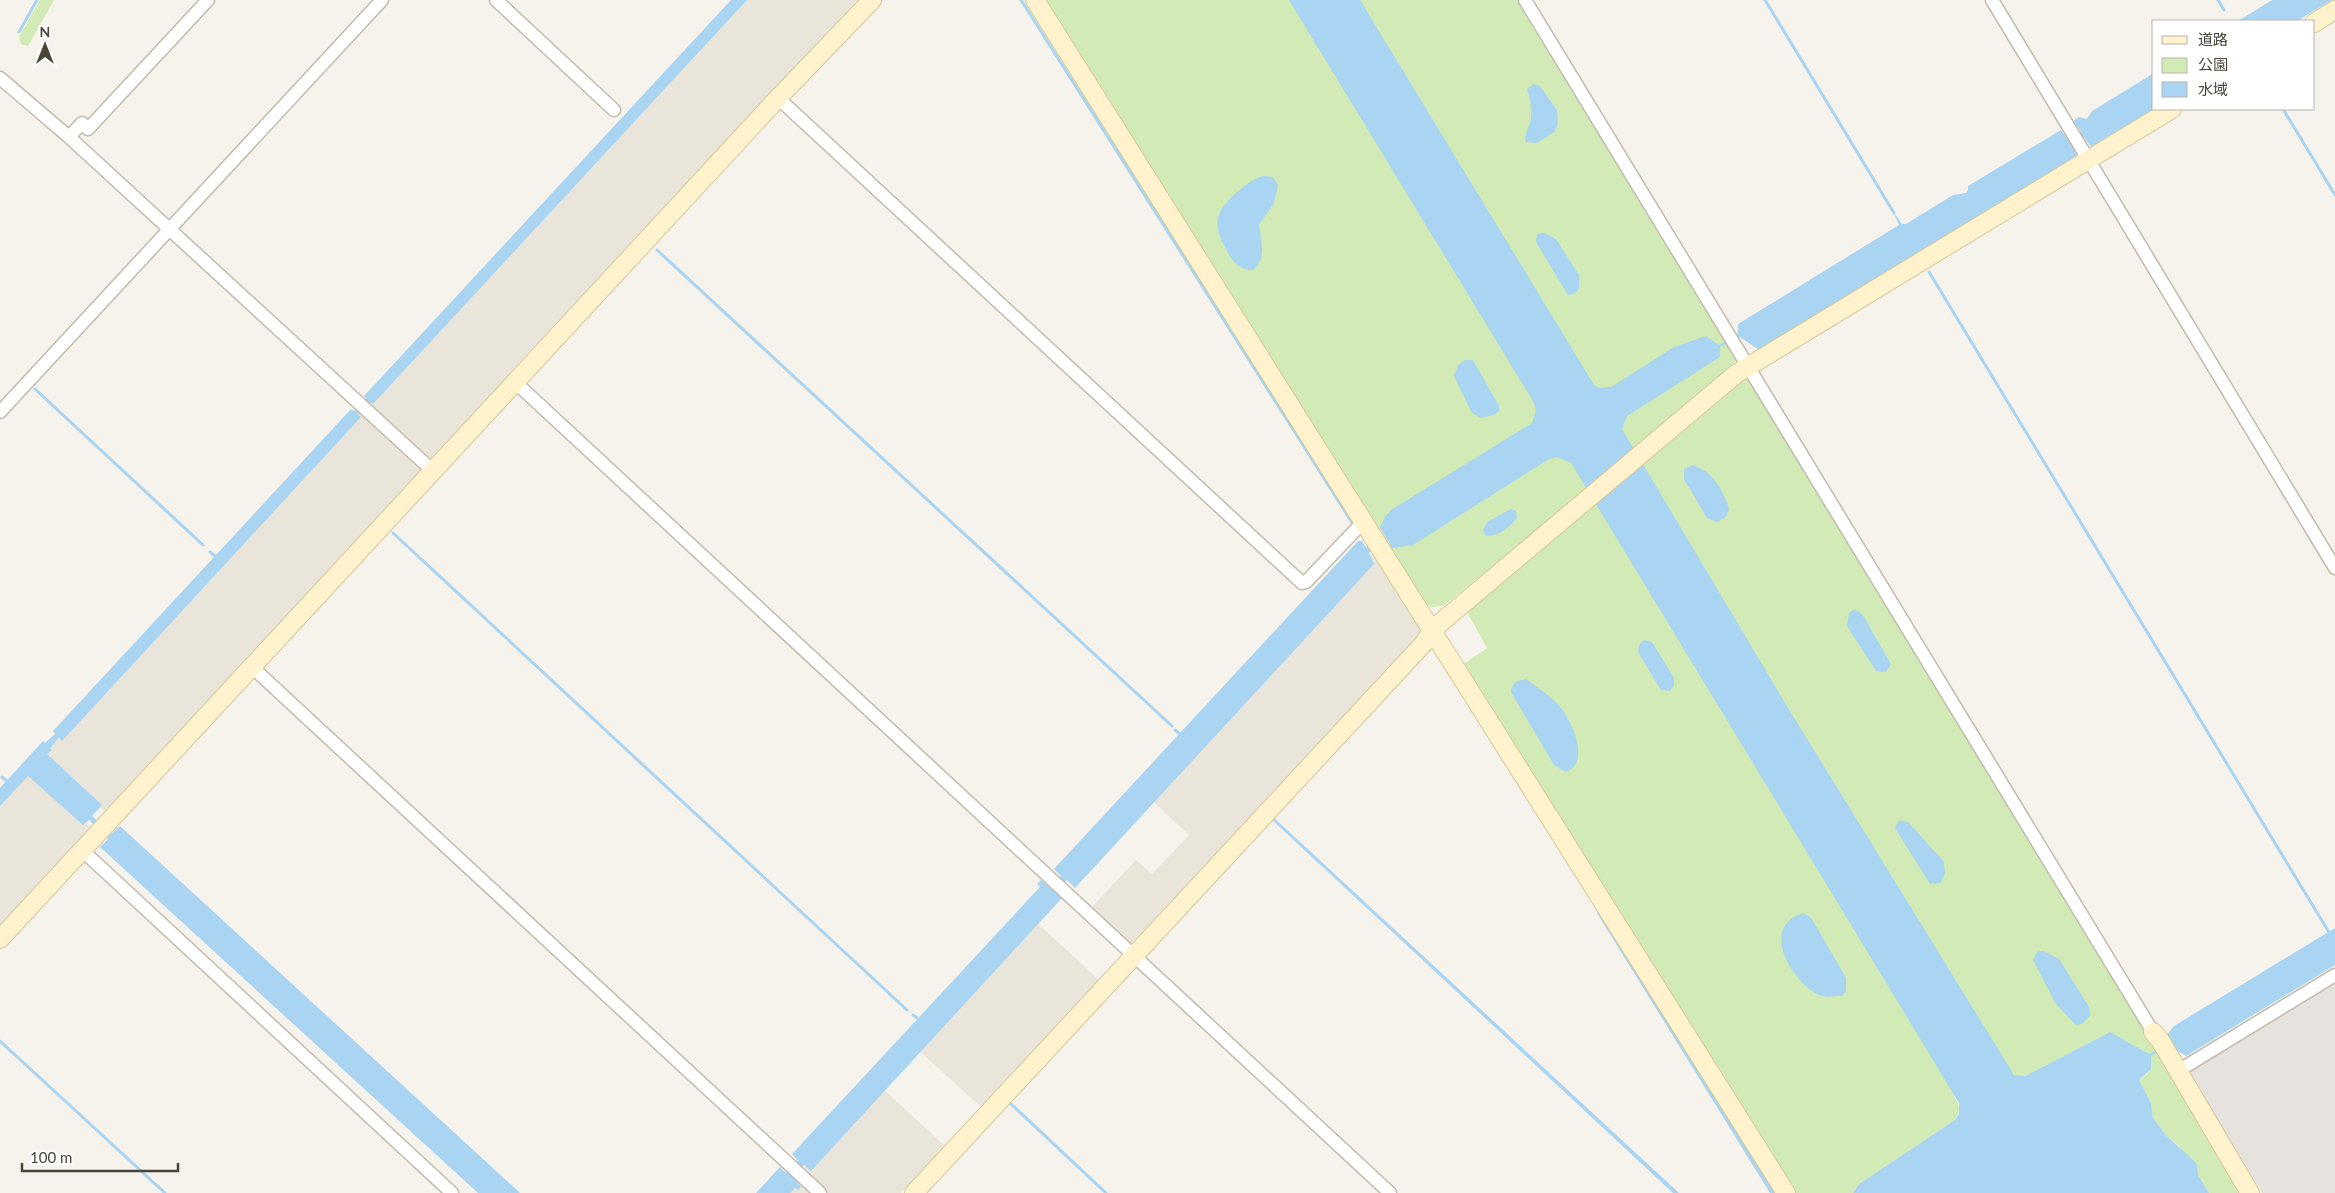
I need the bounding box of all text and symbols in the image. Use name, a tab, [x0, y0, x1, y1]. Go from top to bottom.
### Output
north arrow	[20, 20, 70, 70]
legend	[2152, 20, 2315, 110]
text: N	[40, 23, 50, 40]
text: 道路	[2198, 30, 2228, 48]
text: 公園	[2198, 55, 2228, 73]
text: 水域	[2198, 80, 2228, 98]
scale bar	[22, 1140, 179, 1172]
text: 100 m	[30, 1148, 72, 1166]

